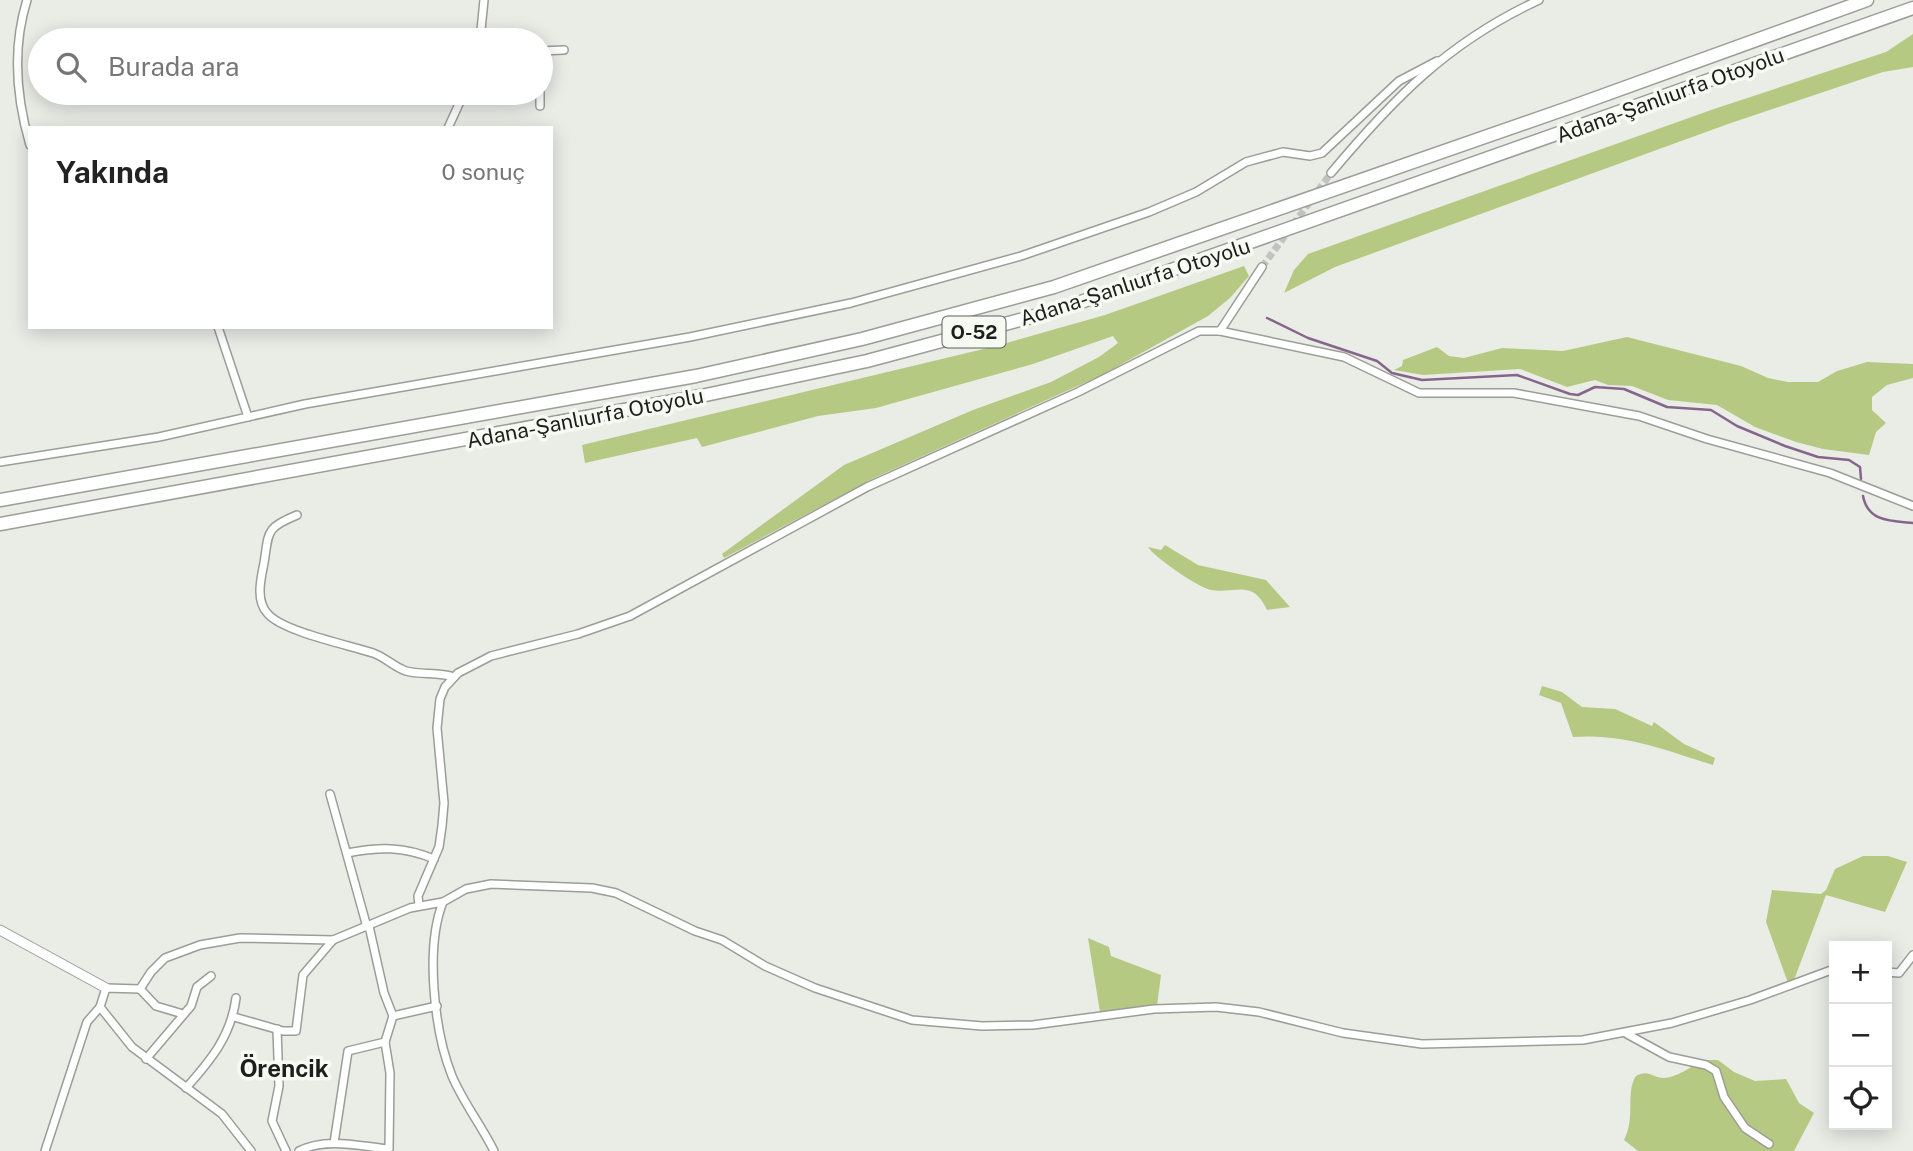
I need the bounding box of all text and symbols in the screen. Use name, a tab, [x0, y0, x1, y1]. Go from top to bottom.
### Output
search box	[28, 28, 553, 105]
street label: Adana-Şanlıurfa Otoyolu	[1553, 42, 1787, 148]
icon: search	[52, 48, 90, 86]
text: Burada ara	[108, 51, 239, 82]
text: Yakında	[56, 154, 169, 190]
text: 0 sonuç	[442, 158, 525, 185]
street label: Adana-Şanlıurfa Otoyolu	[1017, 233, 1253, 331]
road number: O-52	[942, 316, 1006, 348]
street label: Adana-Şanlıurfa Otoyolu	[464, 383, 706, 453]
map controls	[1829, 941, 1892, 1130]
button: +	[1829, 941, 1892, 1004]
button: −	[1829, 1004, 1892, 1067]
district label: Örencik	[239, 1054, 329, 1082]
button: locate	[1829, 1067, 1892, 1130]

